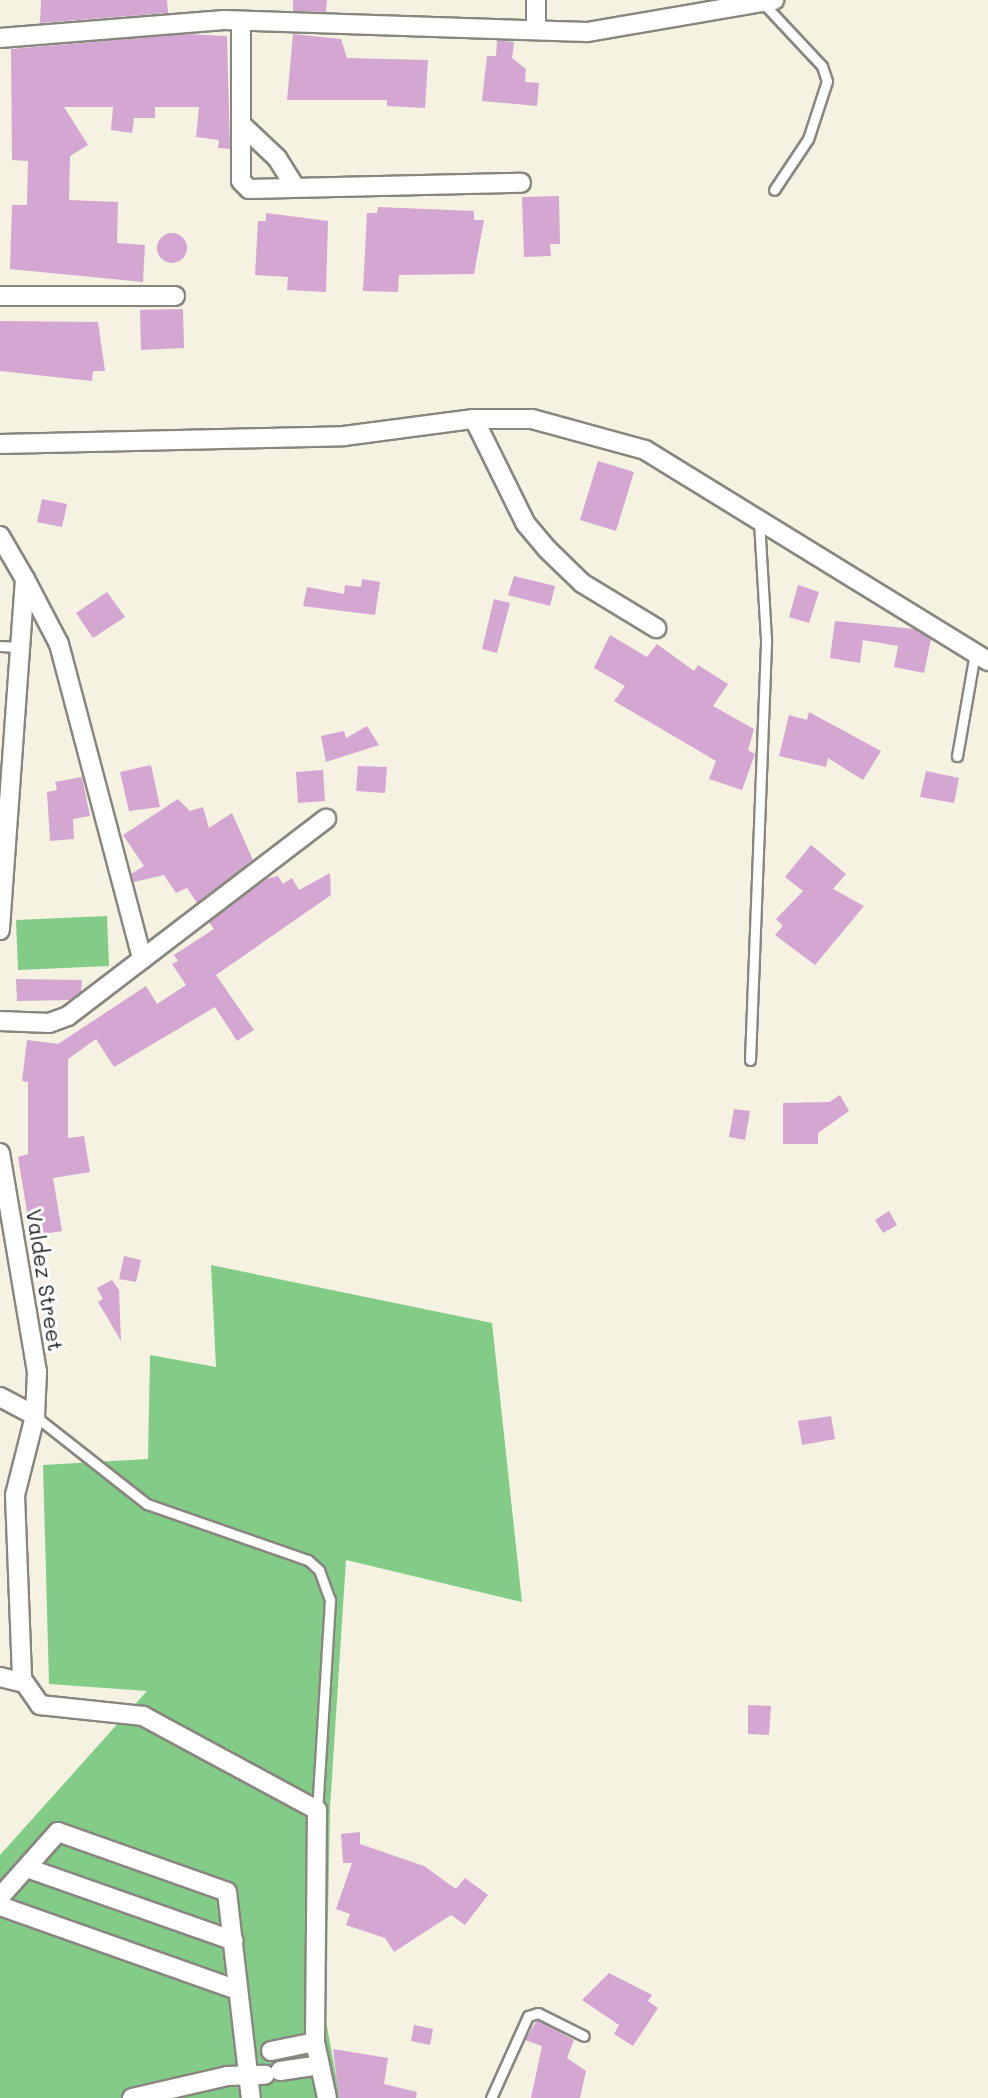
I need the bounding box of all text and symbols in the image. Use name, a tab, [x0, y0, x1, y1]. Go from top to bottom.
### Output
street label: Valdez Street	[21, 1207, 69, 1353]

